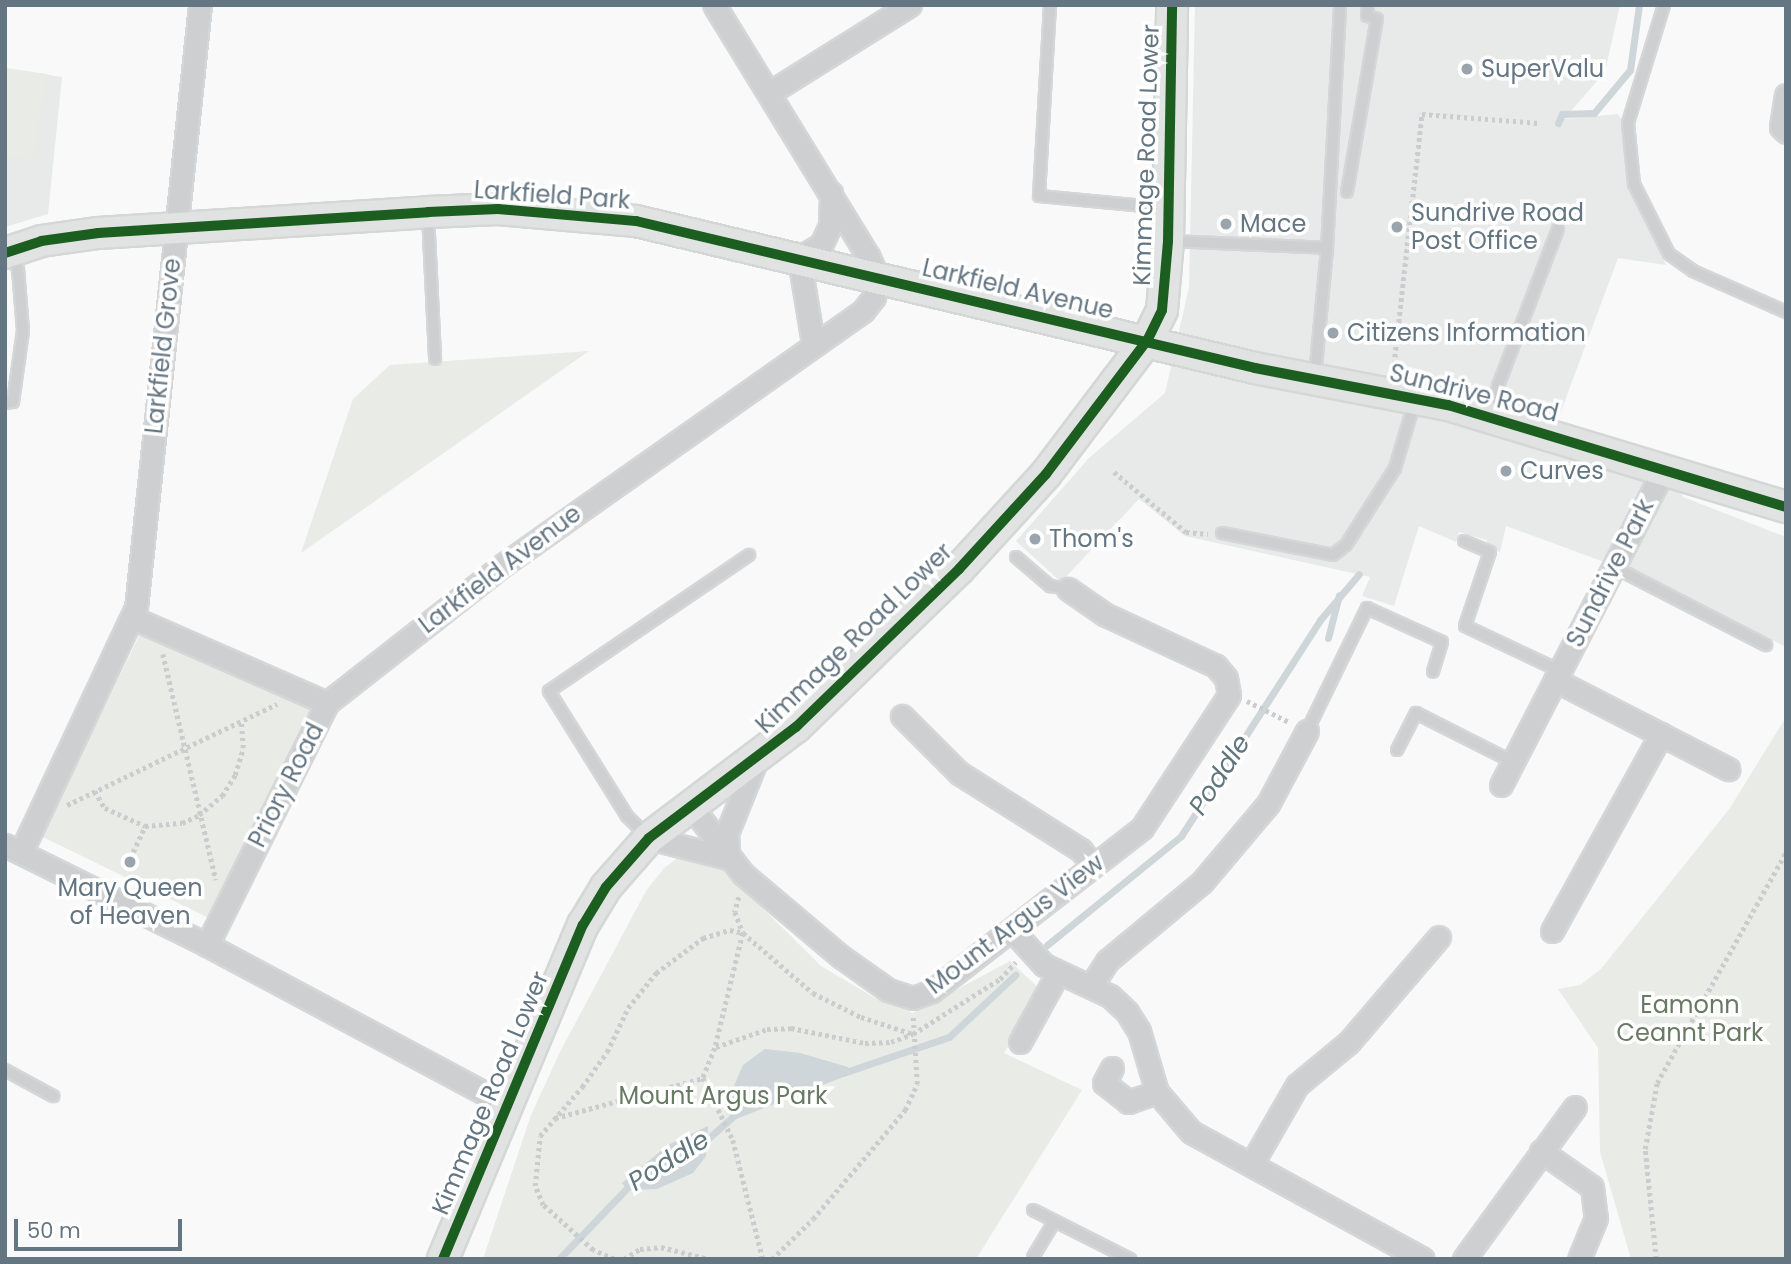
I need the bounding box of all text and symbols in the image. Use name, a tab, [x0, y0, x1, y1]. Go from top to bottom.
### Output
street label: Kimmage Road Lower	[1127, 24, 1165, 286]
place label: SuperValu	[1481, 55, 1604, 83]
marker: SuperValu	[1459, 61, 1475, 77]
street label: Larkfield Park	[473, 175, 631, 215]
place label: Sundrive Road Post Office	[1411, 199, 1584, 255]
place label: Mace	[1240, 210, 1306, 238]
marker: Mace	[1218, 216, 1234, 232]
marker: Sundrive Road Post Office	[1389, 219, 1405, 235]
street label: Larkfield Avenue	[920, 253, 1116, 325]
street label: Larkfield Grove	[139, 257, 187, 435]
place label: Citizens Information	[1347, 319, 1586, 347]
marker: Citizens Information	[1325, 325, 1341, 341]
street label: Sundrive Road	[1387, 358, 1561, 428]
place label: Curves	[1520, 457, 1604, 485]
marker: Curves	[1498, 463, 1514, 479]
street label: Sundrive Park	[1560, 494, 1660, 652]
street label: Larkfield Avenue	[413, 499, 587, 639]
place label: Thom's	[1049, 525, 1134, 553]
marker: Thom's	[1027, 531, 1043, 547]
street label: Kimmage Road Lower	[750, 537, 958, 739]
street label: Priory Road	[242, 718, 330, 852]
water label: Poddle	[1183, 729, 1257, 821]
street label: Mount Argus View	[921, 848, 1109, 1000]
marker: Mary Queen of Heaven	[122, 854, 138, 870]
place label: Mary Queen of Heaven	[57, 874, 203, 930]
street label: Kimmage Road Lower	[426, 967, 554, 1219]
park label: Eamonn Ceannt Park	[1617, 991, 1763, 1047]
park label: Mount Argus Park	[619, 1082, 827, 1110]
water label: Poddle	[623, 1124, 715, 1198]
scale bar	[18, 1204, 186, 1248]
text: 50 m	[27, 1216, 81, 1245]

